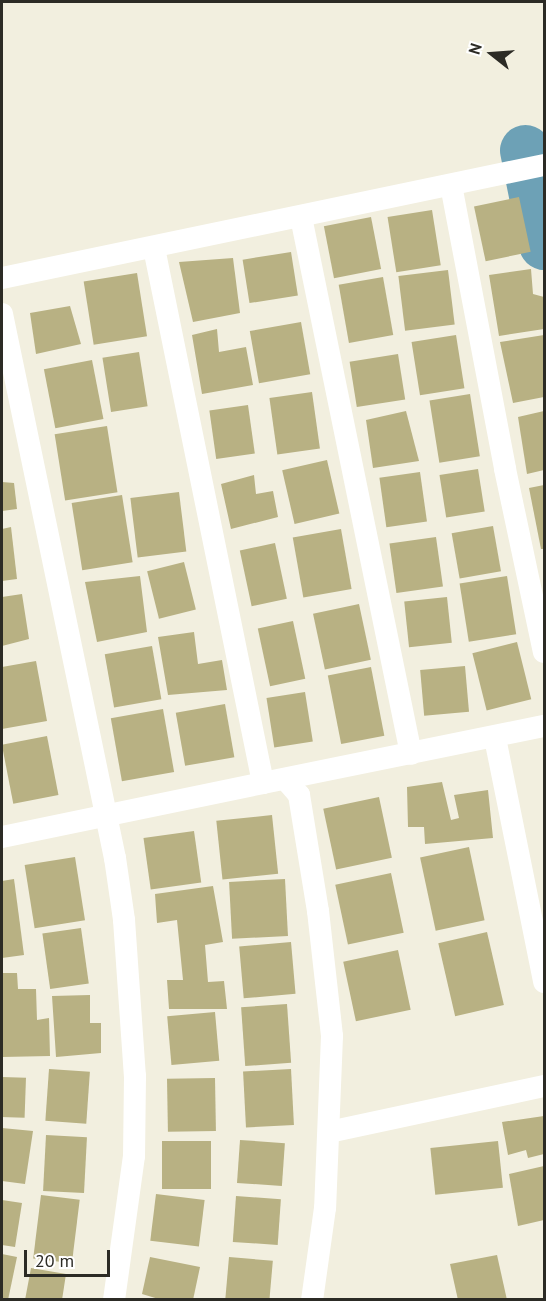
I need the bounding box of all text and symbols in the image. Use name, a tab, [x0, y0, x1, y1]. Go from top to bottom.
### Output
north arrow	[462, 24, 522, 84]
text: N	[464, 41, 486, 57]
scale bar	[27, 1238, 112, 1276]
text: 20 m	[35, 1249, 74, 1272]

